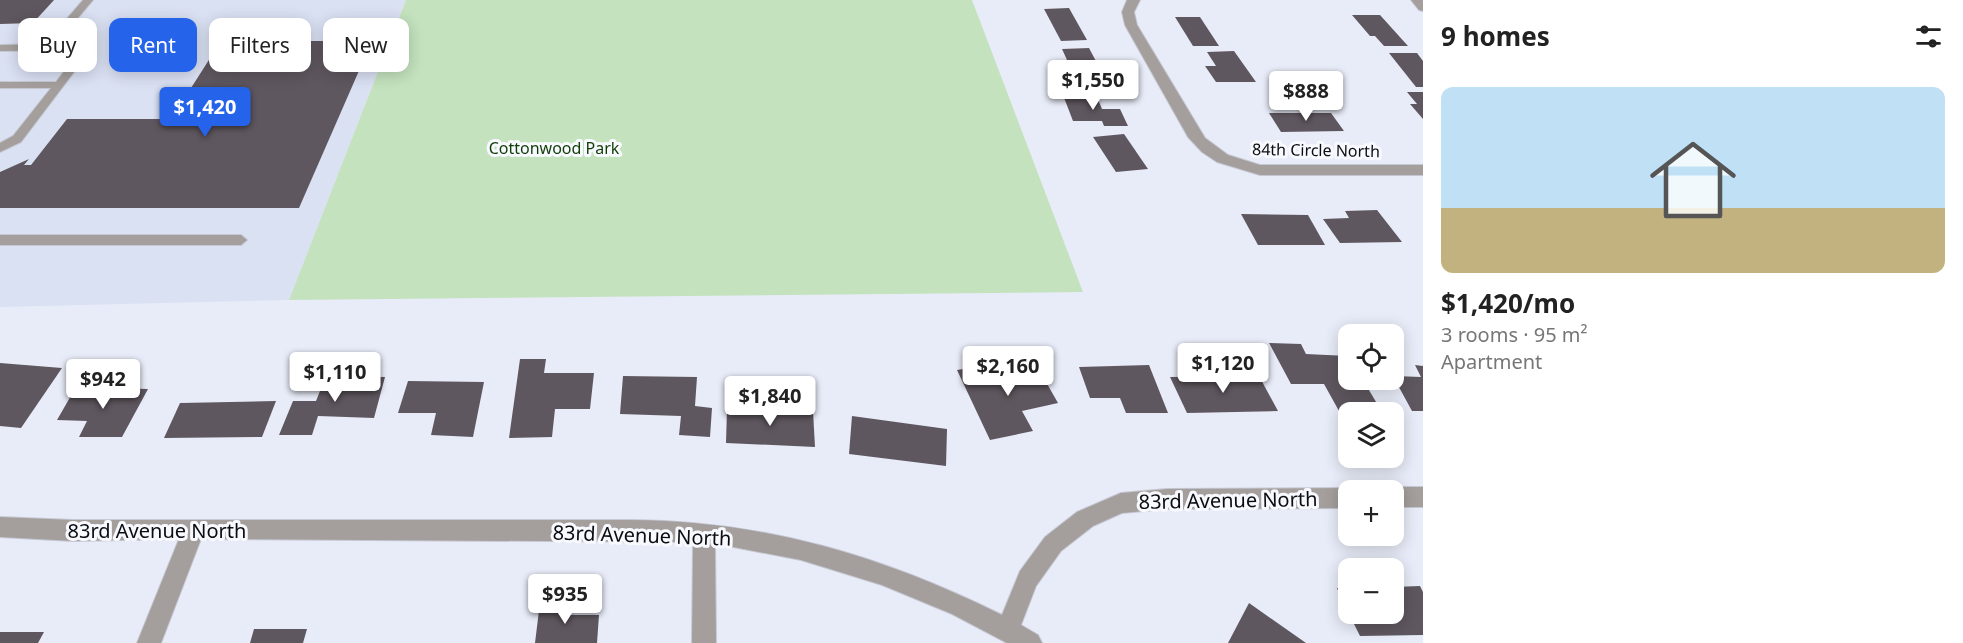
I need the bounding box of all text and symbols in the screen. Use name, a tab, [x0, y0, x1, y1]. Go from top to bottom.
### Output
chip: Buy	[18, 18, 97, 72]
chip: Rent	[109, 18, 197, 72]
chip: Filters	[209, 18, 311, 72]
chip: New	[323, 18, 409, 72]
text: 9 homes	[1441, 18, 1550, 54]
icon: filters	[1912, 20, 1945, 53]
pin: $1,550	[1044, 60, 1142, 111]
text: $1,550	[1062, 66, 1124, 93]
pin: $888	[1270, 71, 1342, 122]
text: $888	[1283, 77, 1329, 104]
pin: $1,420	[156, 87, 254, 138]
text: $1,420	[174, 93, 236, 120]
icon: home	[1639, 126, 1747, 234]
park label: Cottonwood Park	[489, 137, 620, 159]
street label: 84th Circle North	[1252, 138, 1380, 162]
text: $1,420/mo	[1441, 285, 1575, 321]
text: 3 rooms · 95 m²	[1441, 321, 1588, 348]
map controls	[1338, 324, 1404, 624]
button: locate	[1338, 324, 1404, 390]
pin: $1,120	[1174, 343, 1272, 394]
pin: $2,160	[959, 346, 1057, 397]
text: Apartment	[1441, 348, 1542, 375]
text: $1,120	[1192, 349, 1254, 376]
pin: $1,110	[286, 352, 384, 403]
text: $2,160	[977, 352, 1039, 379]
text: $1,110	[304, 358, 366, 385]
pin: $942	[67, 359, 139, 410]
text: $942	[80, 365, 126, 392]
pin: $1,840	[721, 376, 819, 427]
text: $1,840	[739, 382, 801, 409]
button: layers	[1338, 402, 1404, 468]
button: +	[1338, 480, 1404, 546]
street label: 83rd Avenue North	[1138, 485, 1318, 515]
street label: 83rd Avenue North	[68, 517, 246, 544]
street label: 83rd Avenue North	[552, 518, 732, 552]
button: −	[1338, 558, 1404, 624]
pin: $935	[529, 574, 601, 625]
text: $935	[542, 580, 588, 607]

